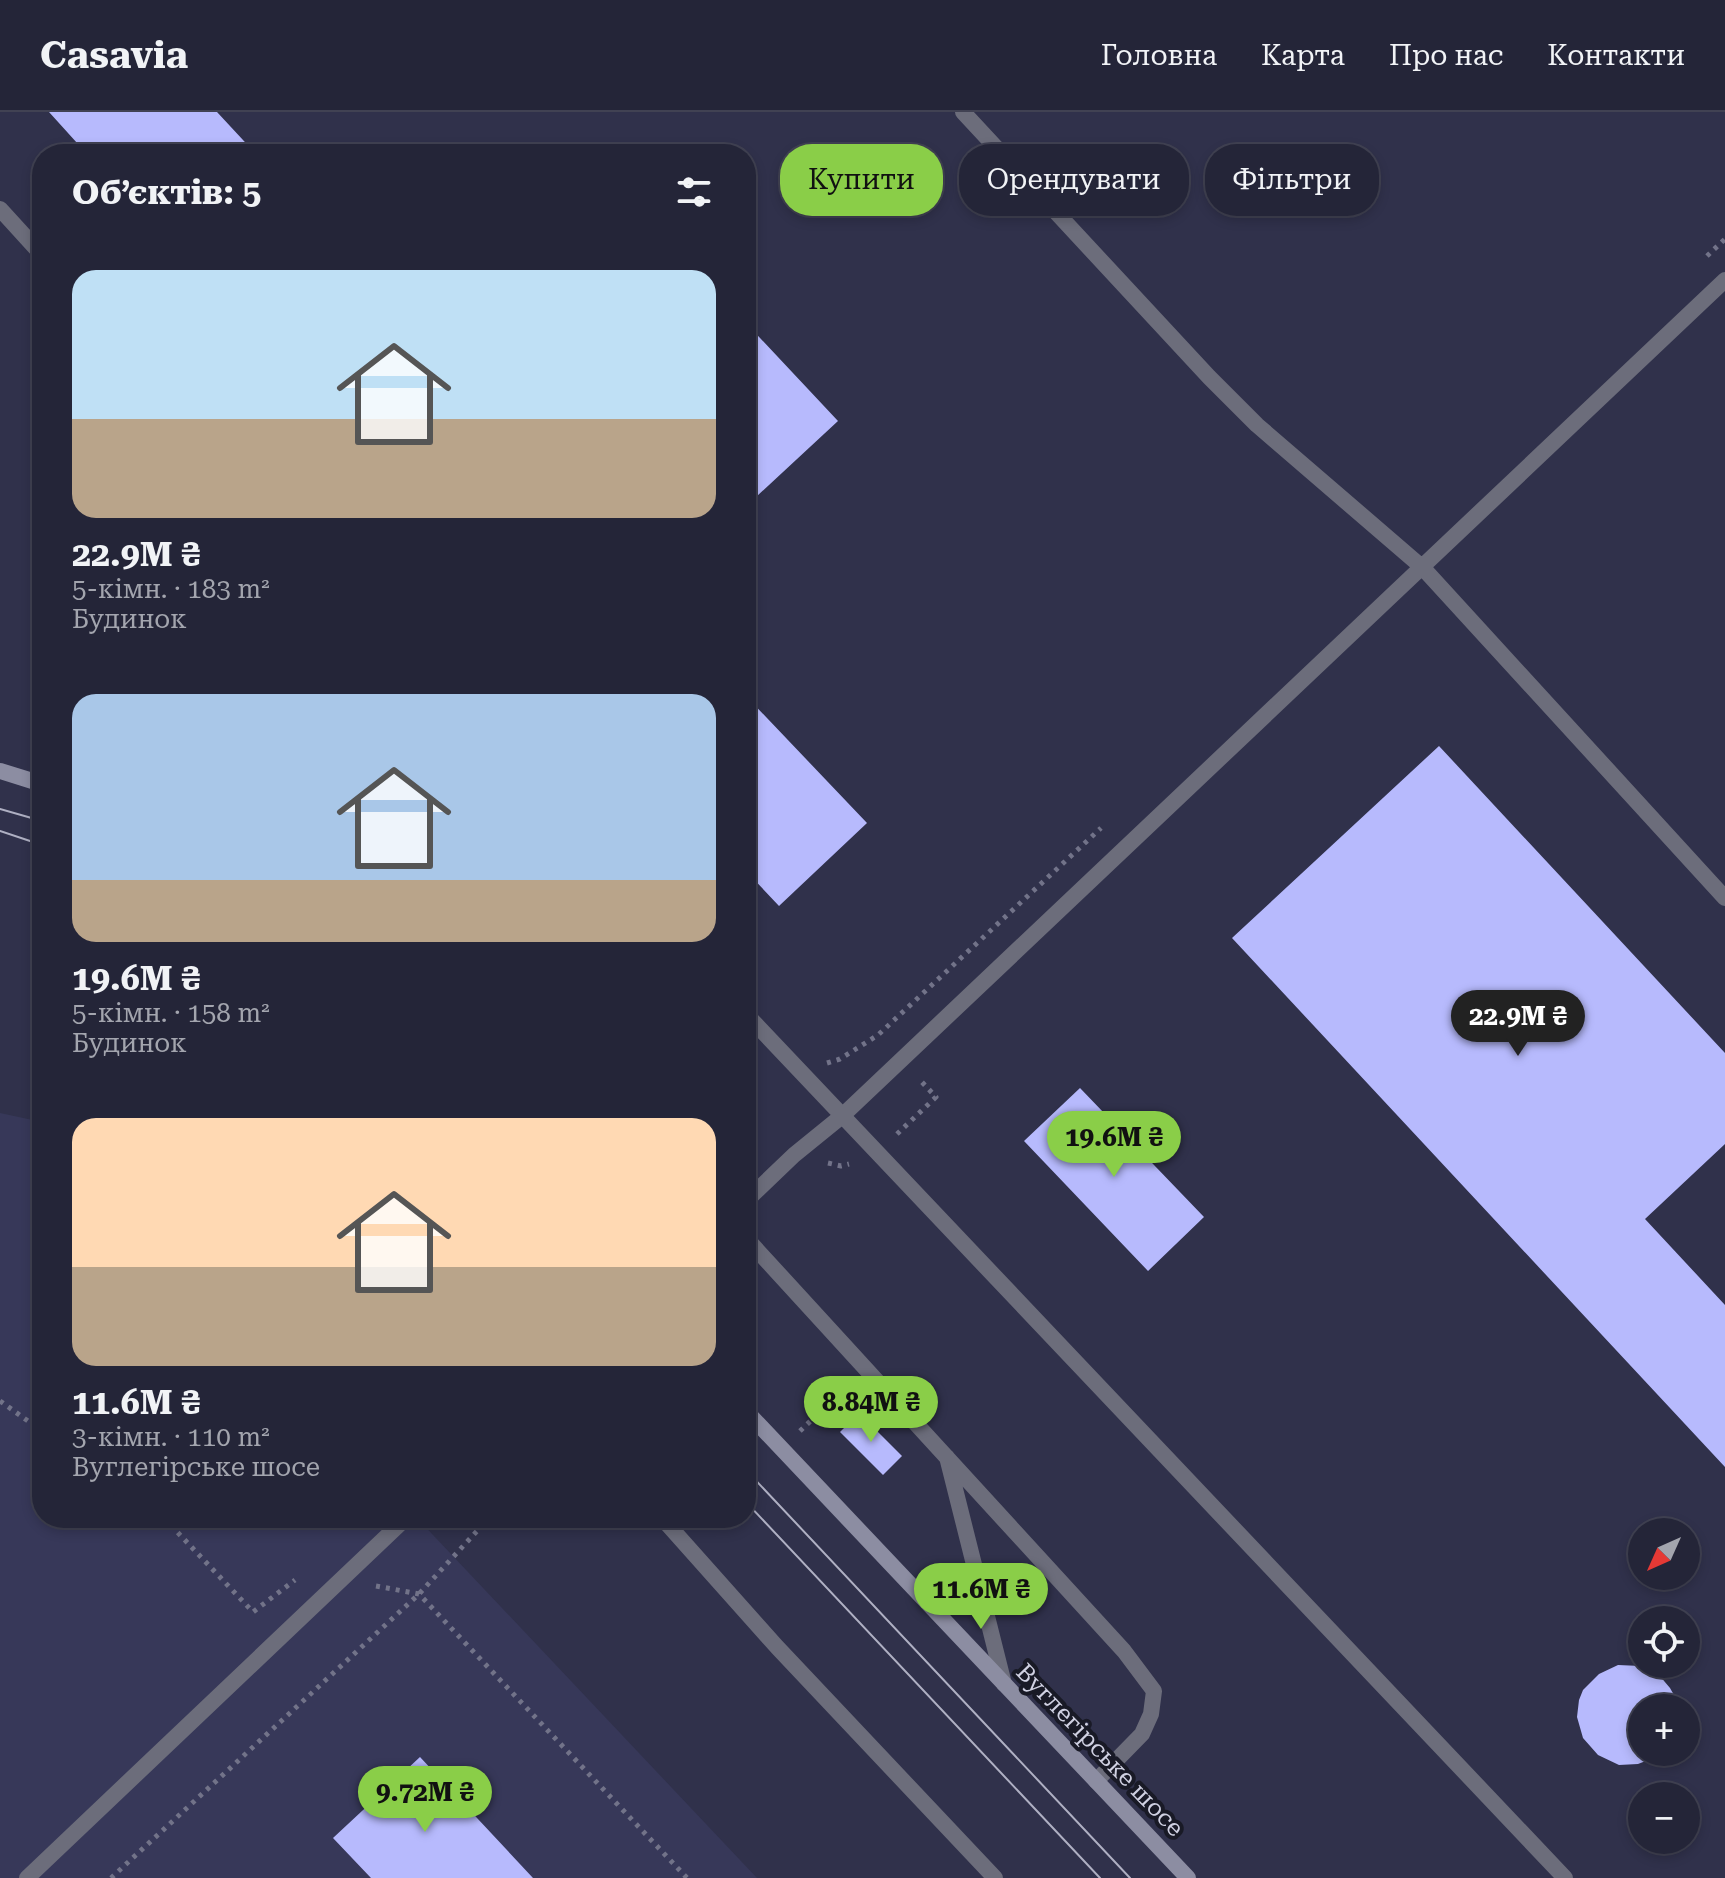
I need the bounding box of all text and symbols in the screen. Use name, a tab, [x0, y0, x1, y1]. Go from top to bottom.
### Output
text: Casavia	[40, 33, 188, 77]
text: Головна	[1101, 39, 1217, 72]
text: Карта	[1261, 39, 1345, 72]
text: Про нас	[1389, 39, 1503, 72]
text: Контакти	[1547, 39, 1685, 72]
chip: Купити	[780, 144, 943, 216]
chip: Орендувати	[959, 144, 1189, 216]
chip: Фільтри	[1205, 144, 1379, 216]
icon: filters	[672, 170, 716, 214]
text: Об’єктів: 5	[72, 172, 261, 212]
icon: home	[322, 322, 466, 466]
text: 22.9M ₴	[72, 534, 200, 574]
text: 5-кімн. · 183 m²	[72, 574, 270, 604]
text: Будинок	[72, 604, 187, 634]
icon: home	[322, 746, 466, 890]
text: 19.6M ₴	[72, 958, 200, 998]
pin: 22.9M ₴	[1444, 990, 1592, 1058]
text: 5-кімн. · 158 m²	[72, 998, 270, 1028]
text: 22.9M ₴	[1469, 1001, 1567, 1031]
text: Будинок	[72, 1028, 187, 1058]
pin: 19.6M ₴	[1040, 1111, 1188, 1179]
text: 19.6M ₴	[1065, 1122, 1163, 1152]
icon: home	[322, 1170, 466, 1314]
pin: 8.84M ₴	[797, 1376, 945, 1444]
text: 11.6M ₴	[72, 1382, 200, 1422]
text: 8.84M ₴	[822, 1387, 920, 1417]
text: 3-кімн. · 110 m²	[72, 1422, 270, 1452]
text: Вуглегірське шосе	[72, 1452, 320, 1482]
north arrow	[1628, 1518, 1700, 1590]
map controls	[1628, 1518, 1700, 1854]
pin: 11.6M ₴	[907, 1563, 1055, 1631]
text: 11.6M ₴	[932, 1574, 1030, 1604]
button: locate	[1628, 1606, 1700, 1678]
street label: Вуглегірське шосе	[1010, 1658, 1190, 1842]
button: +	[1628, 1694, 1700, 1766]
pin: 9.72M ₴	[351, 1766, 499, 1834]
text: 9.72M ₴	[376, 1777, 474, 1807]
button: −	[1628, 1782, 1700, 1854]

